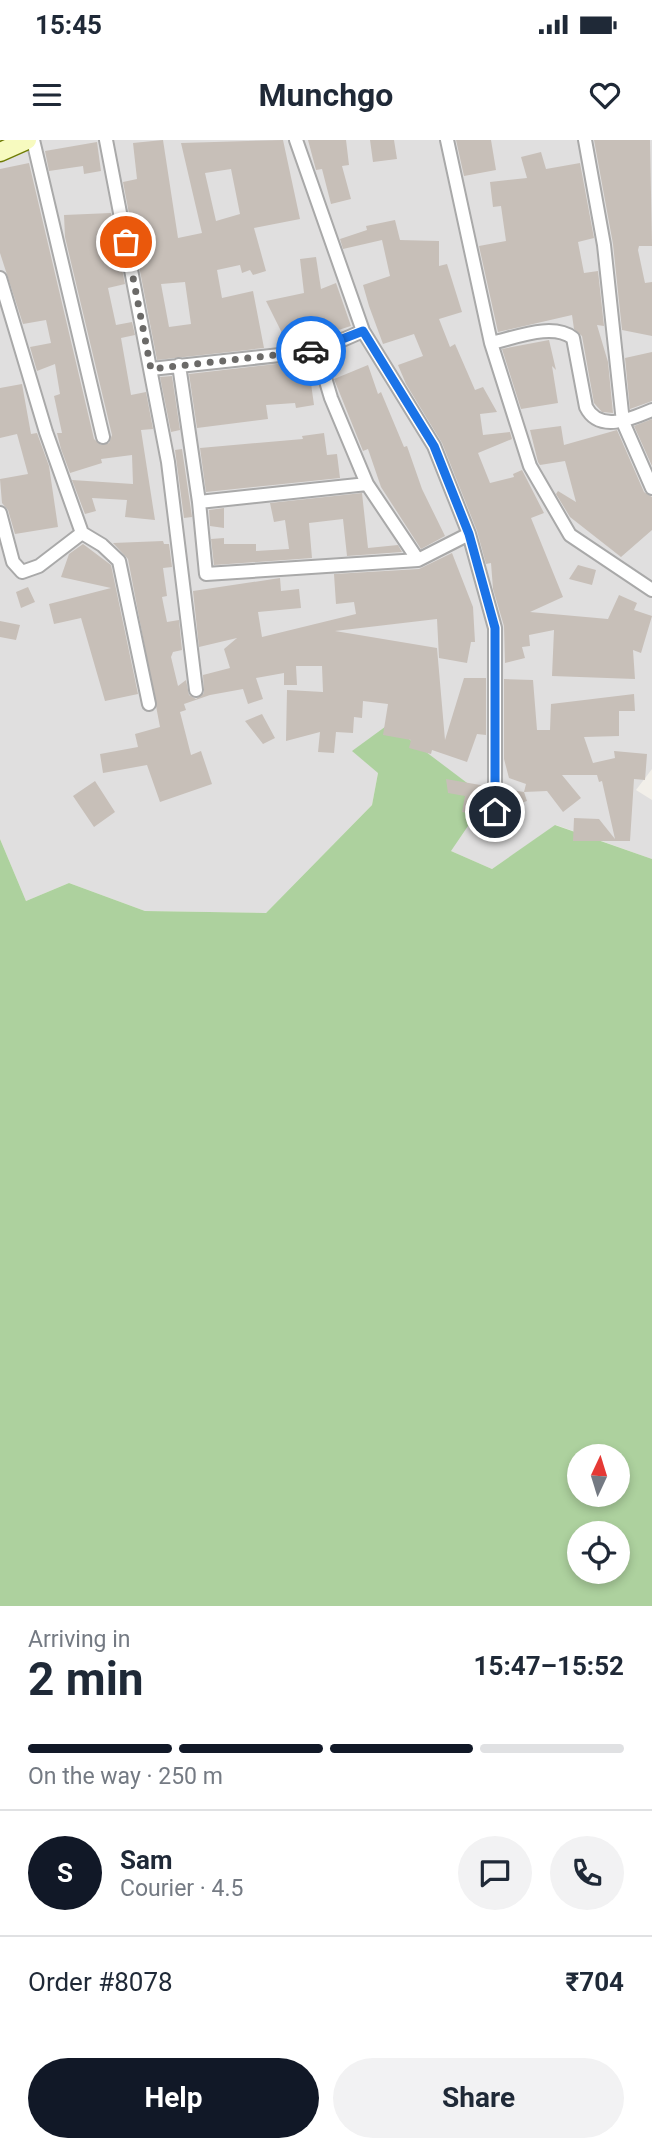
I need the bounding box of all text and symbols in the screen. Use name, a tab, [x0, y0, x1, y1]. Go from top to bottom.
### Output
text: 15:45	[35, 10, 102, 40]
icon: menu	[28, 76, 66, 114]
text: Munchgo	[259, 76, 393, 114]
icon: heart	[586, 76, 624, 114]
pin	[96, 212, 156, 272]
icon: bag	[107, 223, 145, 261]
courier	[276, 316, 346, 386]
icon: car	[292, 332, 330, 370]
pin	[465, 782, 525, 842]
icon: home	[476, 793, 514, 831]
north arrow	[567, 1444, 630, 1507]
map controls	[567, 1444, 630, 1584]
button: locate	[567, 1521, 630, 1584]
text: Arriving in	[28, 1626, 131, 1653]
text: 15:47–15:52	[474, 1651, 624, 1681]
text: 2 min	[28, 1652, 144, 1706]
text: On the way · 250 m	[28, 1763, 223, 1790]
button: chat	[458, 1836, 532, 1910]
button: phone	[550, 1836, 624, 1910]
text: Sam	[120, 1845, 172, 1875]
text: S	[57, 1858, 73, 1888]
text: Courier · 4.5	[120, 1875, 243, 1902]
text: Order #8078	[28, 1967, 173, 1997]
text: ₹704	[566, 1967, 624, 1997]
button: Help	[28, 2058, 319, 2138]
button: Share	[333, 2058, 624, 2138]

